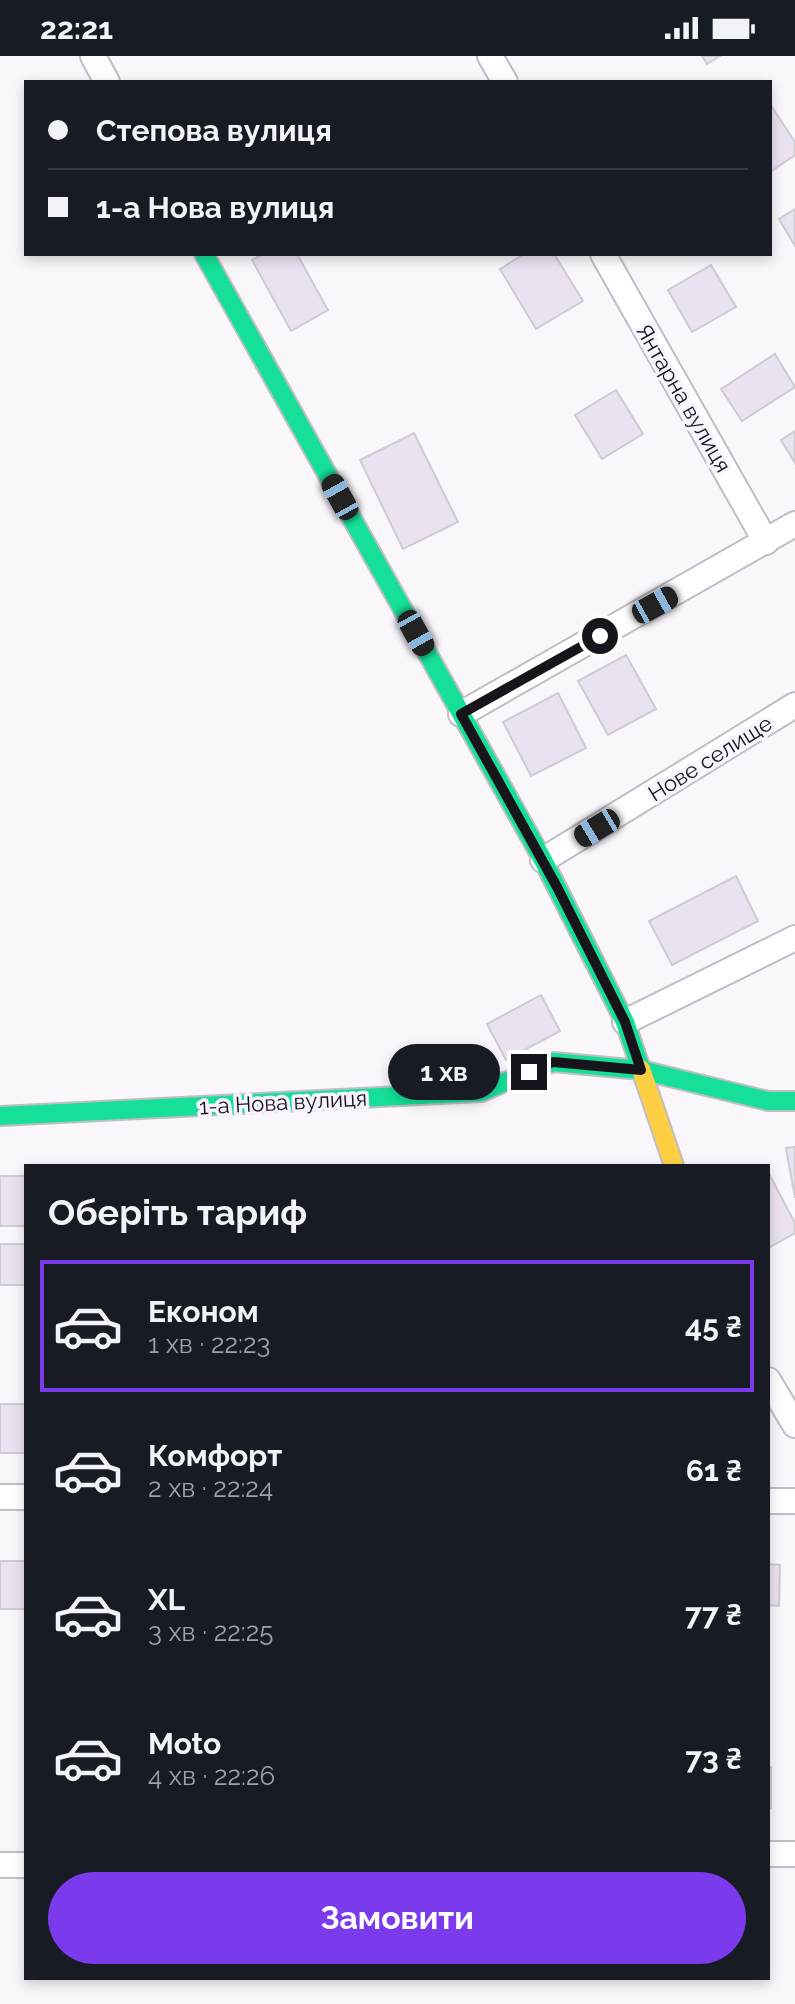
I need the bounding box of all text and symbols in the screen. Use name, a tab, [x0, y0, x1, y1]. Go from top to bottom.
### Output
text: 22:21	[40, 11, 113, 46]
text: Степова вулиця	[96, 113, 332, 148]
text: 1-а Нова вулиця	[96, 190, 334, 225]
street label: Янтарна вулиця	[631, 319, 737, 477]
car	[318, 470, 362, 524]
car	[628, 583, 682, 627]
car	[394, 606, 438, 660]
route start	[582, 618, 618, 654]
street label: Нове селище	[643, 710, 777, 806]
car	[570, 805, 624, 851]
callout: 1 хв	[389, 1044, 501, 1100]
route end	[511, 1054, 547, 1090]
text: 1 хв	[420, 1057, 468, 1087]
street label: 1-а Нова вулиця	[198, 1085, 368, 1119]
text: Оберіть тариф	[48, 1191, 307, 1233]
icon: car	[52, 1290, 124, 1362]
text: Економ	[148, 1294, 259, 1329]
text: 45 ₴	[685, 1309, 742, 1344]
text: 1 хв · 22:23	[148, 1329, 270, 1359]
icon: car	[52, 1434, 124, 1506]
text: Комфорт	[148, 1438, 282, 1473]
text: 61 ₴	[686, 1453, 742, 1488]
text: 2 хв · 22:24	[148, 1473, 273, 1503]
icon: car	[52, 1578, 124, 1650]
text: XL	[148, 1582, 185, 1617]
text: 77 ₴	[685, 1597, 742, 1632]
text: 3 хв · 22:25	[148, 1617, 273, 1647]
icon: car	[52, 1722, 124, 1794]
text: Moto	[148, 1726, 221, 1761]
text: 73 ₴	[685, 1741, 742, 1776]
text: 4 хв · 22:26	[148, 1761, 275, 1791]
button: Замовити	[48, 1872, 746, 1964]

